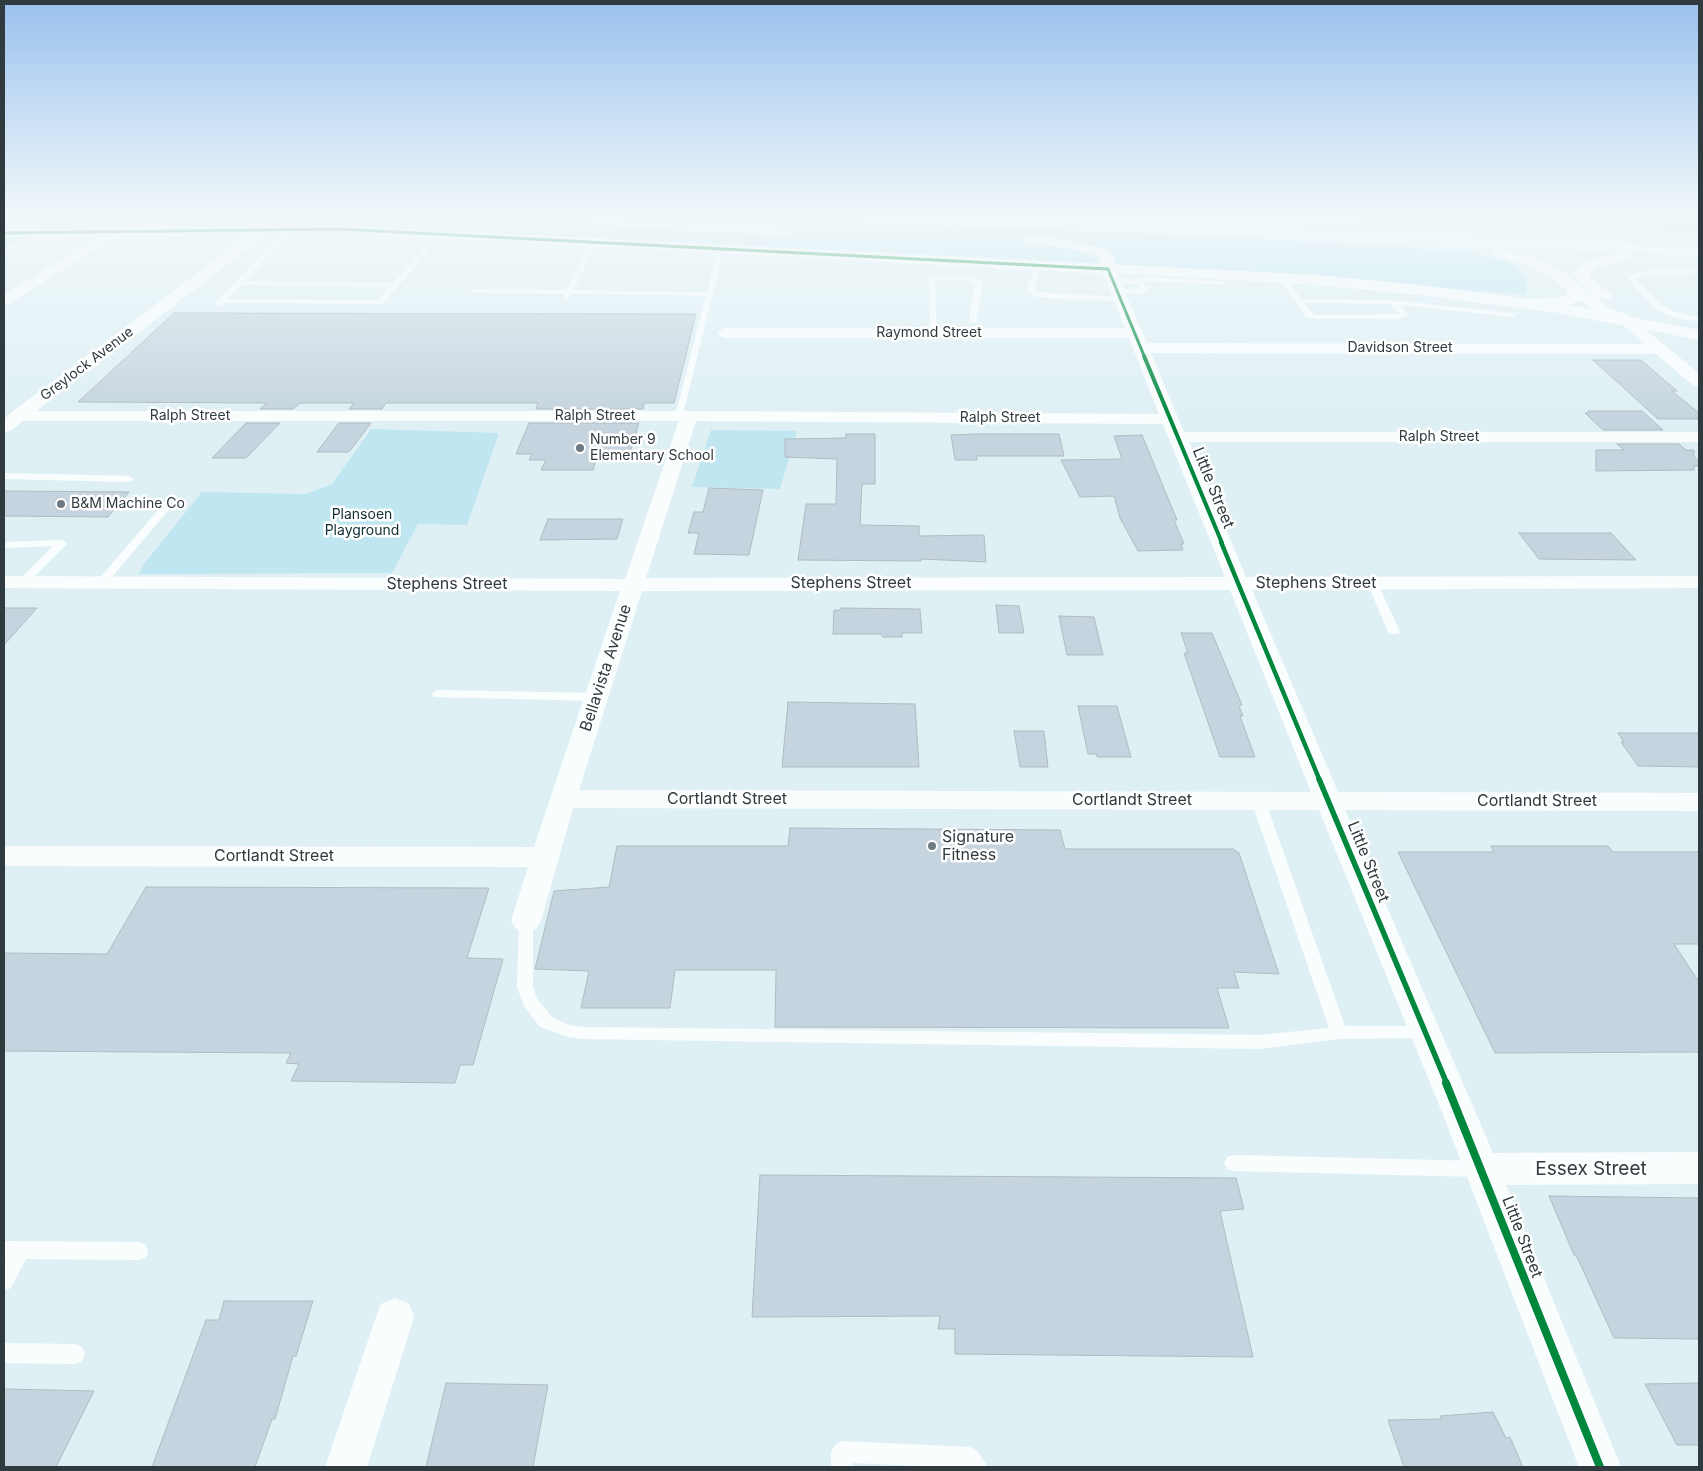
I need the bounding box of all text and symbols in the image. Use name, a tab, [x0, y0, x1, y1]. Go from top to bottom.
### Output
street label: Greylock Avenue	[37, 324, 137, 404]
street label: Raymond Street	[876, 325, 982, 341]
street label: Davidson Street	[1347, 340, 1453, 356]
street label: Ralph Street	[150, 408, 230, 424]
street label: Ralph Street	[555, 408, 635, 424]
street label: Ralph Street	[960, 410, 1040, 426]
street label: Ralph Street	[1399, 429, 1479, 445]
place label: Number 9 Elementary School	[590, 432, 714, 464]
marker: Number 9 Elementary School	[574, 442, 586, 454]
street label: Little Street	[1188, 445, 1238, 531]
place label: B&M Machine Co	[71, 496, 185, 512]
marker: B&M Machine Co	[55, 498, 67, 510]
park label: Plansoen Playground	[325, 507, 399, 540]
street label: Stephens Street	[791, 573, 911, 593]
street label: Stephens Street	[1256, 573, 1376, 593]
street label: Stephens Street	[387, 574, 507, 594]
street label: Bellavista Avenue	[576, 602, 636, 734]
street label: Cortlandt Street	[667, 789, 787, 809]
street label: Cortlandt Street	[1072, 790, 1192, 810]
street label: Cortlandt Street	[1477, 791, 1597, 811]
street label: Little Street	[1343, 819, 1393, 905]
place label: Signature Fitness	[942, 827, 1014, 865]
marker: Signature Fitness	[926, 840, 938, 852]
street label: Cortlandt Street	[214, 846, 334, 866]
street label: Essex Street	[1535, 1158, 1647, 1180]
street label: Little Street	[1498, 1193, 1546, 1281]

